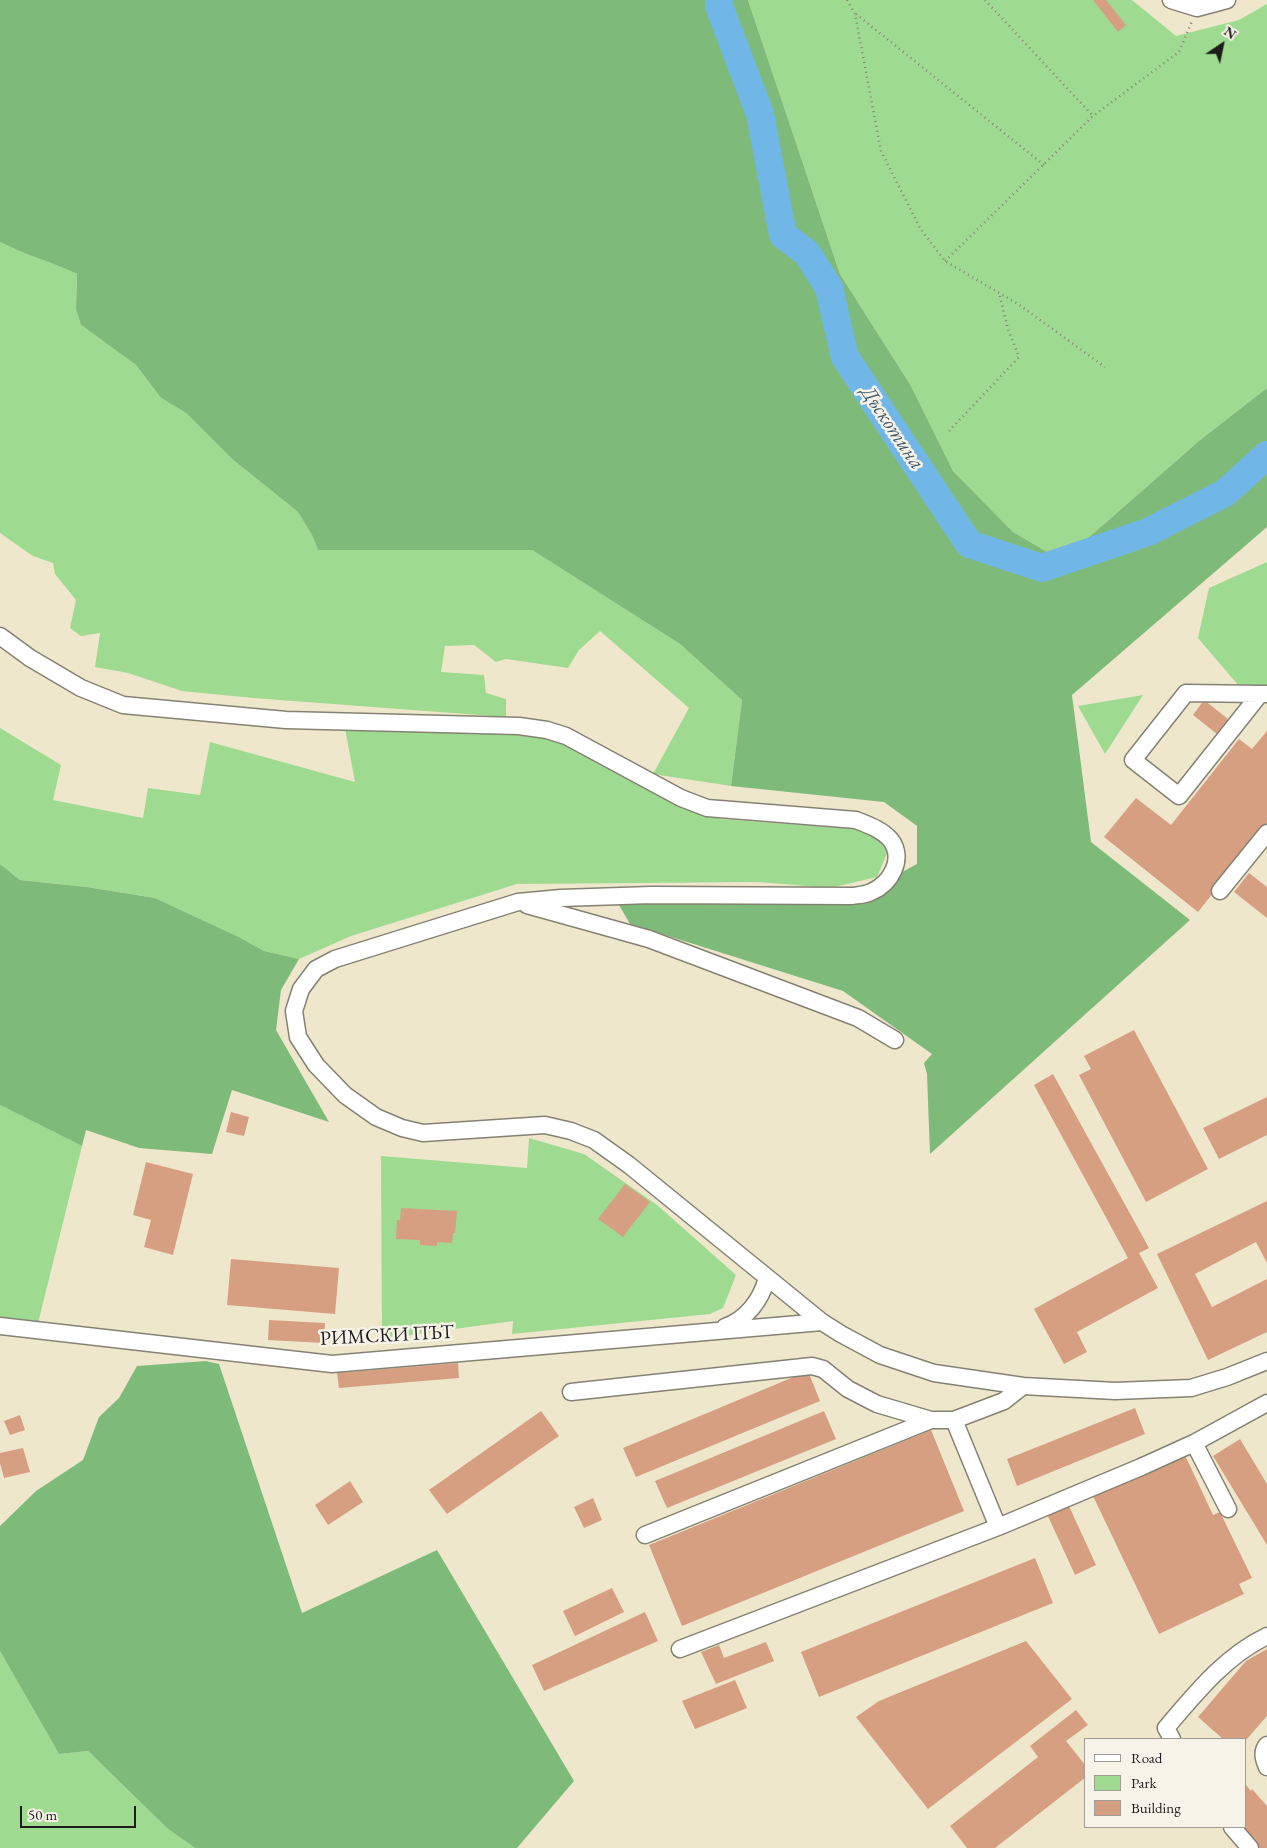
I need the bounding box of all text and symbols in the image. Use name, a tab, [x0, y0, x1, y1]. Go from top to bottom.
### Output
north arrow	[1197, 20, 1247, 70]
text: N	[1221, 22, 1240, 43]
water label: Дъскотина	[855, 381, 929, 475]
street label: РИМСКИ ПЪТ	[319, 1321, 455, 1351]
legend	[1084, 1738, 1247, 1828]
text: Road	[1131, 1748, 1162, 1767]
text: Park	[1131, 1773, 1157, 1792]
scale bar	[22, 1796, 139, 1828]
text: Building	[1131, 1798, 1181, 1817]
text: 50 m	[28, 1805, 57, 1824]

